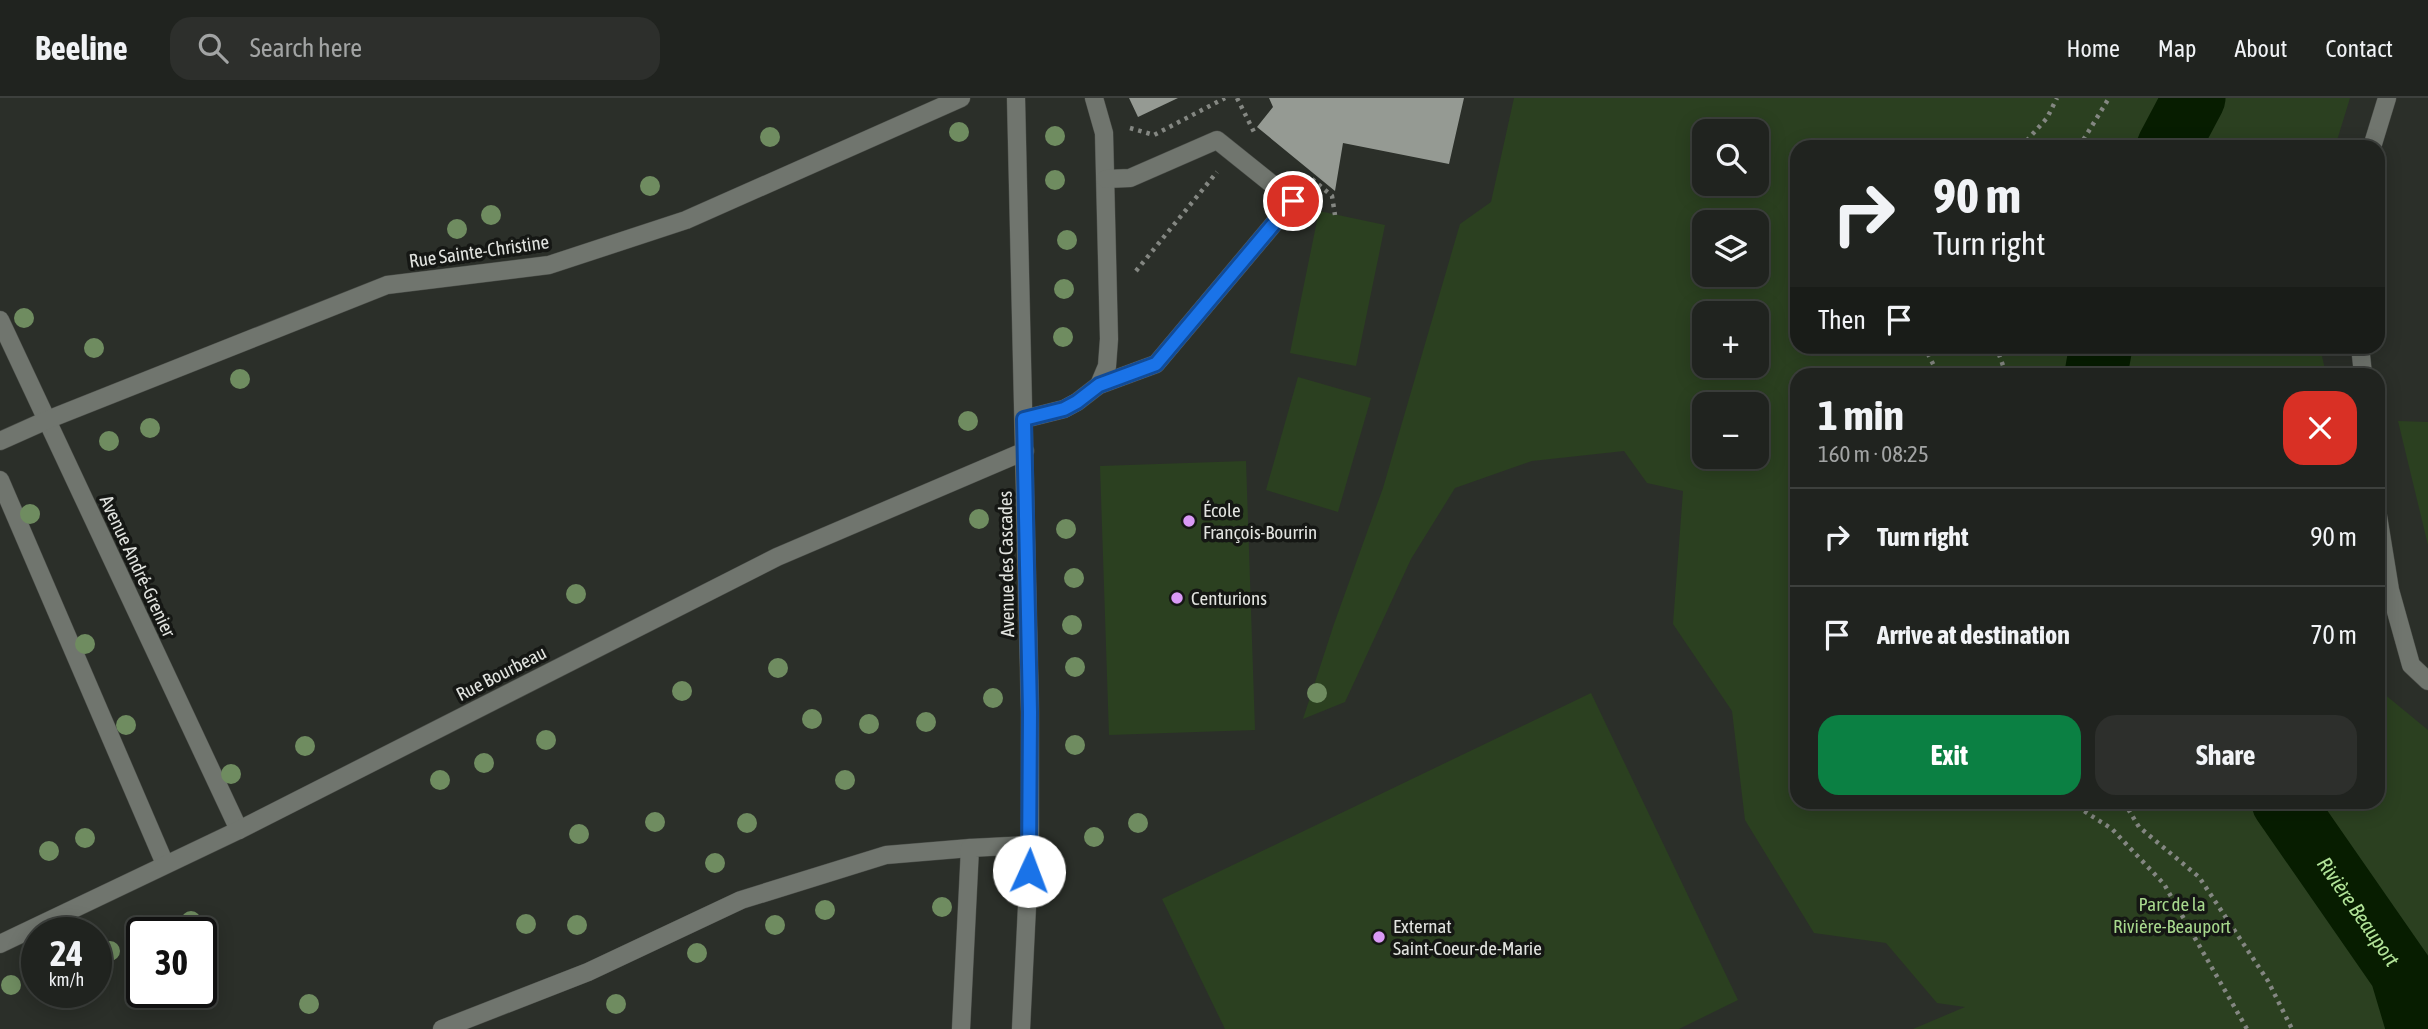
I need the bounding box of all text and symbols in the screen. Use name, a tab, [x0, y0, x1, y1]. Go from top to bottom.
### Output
search box	[170, 17, 660, 80]
text: Beeline	[35, 29, 128, 67]
icon: search	[194, 29, 232, 67]
text: Search here	[250, 33, 362, 63]
text: Home	[2066, 35, 2120, 62]
text: Map	[2158, 35, 2196, 62]
text: About	[2234, 35, 2287, 62]
text: Contact	[2325, 35, 2393, 62]
map controls	[1692, 119, 1769, 469]
button: search	[1692, 119, 1769, 196]
text: 90 m	[1933, 167, 2021, 223]
icon: right	[1818, 168, 1909, 259]
pin	[1263, 171, 1323, 231]
icon: arrive	[1274, 182, 1312, 220]
button: layers	[1692, 210, 1769, 287]
text: Turn right	[1933, 225, 2046, 262]
street label: Rue Sainte-Christine	[408, 230, 550, 272]
button: +	[1692, 301, 1769, 378]
icon: arrive	[1880, 301, 1918, 339]
text: Then	[1818, 305, 1866, 335]
text: 1 min	[1818, 391, 1904, 439]
button: close	[2283, 391, 2357, 465]
button: −	[1692, 392, 1769, 469]
text: 160 m · 08:25	[1818, 441, 1929, 467]
street label: Avenue des Cascades	[994, 490, 1018, 637]
street label: Avenue André-Grenier	[96, 492, 181, 641]
place label: École François-Bourrin	[1203, 499, 1317, 543]
marker: École François-Bourrin	[1181, 513, 1197, 529]
icon: right	[1818, 518, 1856, 556]
text: Turn right	[1877, 522, 1968, 552]
text: 90 m	[2310, 522, 2357, 552]
place label: Centurions	[1191, 587, 1267, 609]
marker: Centurions	[1169, 590, 1185, 606]
icon: arrive	[1818, 616, 1856, 654]
text: Arrive at destination	[1877, 620, 2070, 650]
text: 70 m	[2310, 620, 2357, 650]
street label: Rue Bourbeau	[452, 641, 550, 705]
button: Exit	[1818, 715, 2081, 795]
button: Share	[2095, 715, 2357, 795]
position arrow	[992, 834, 1066, 908]
water label: Rivière Beauport	[2313, 852, 2405, 970]
park label: Parc de la Rivière-Beauport	[2113, 893, 2231, 937]
place label: Externat Saint-Coeur-de-Marie	[1393, 915, 1542, 959]
speed limit sign: 30	[126, 917, 217, 1008]
marker: Externat Saint-Coeur-de-Marie	[1371, 929, 1387, 945]
text: 24	[50, 933, 83, 973]
text: km/h	[49, 969, 84, 990]

